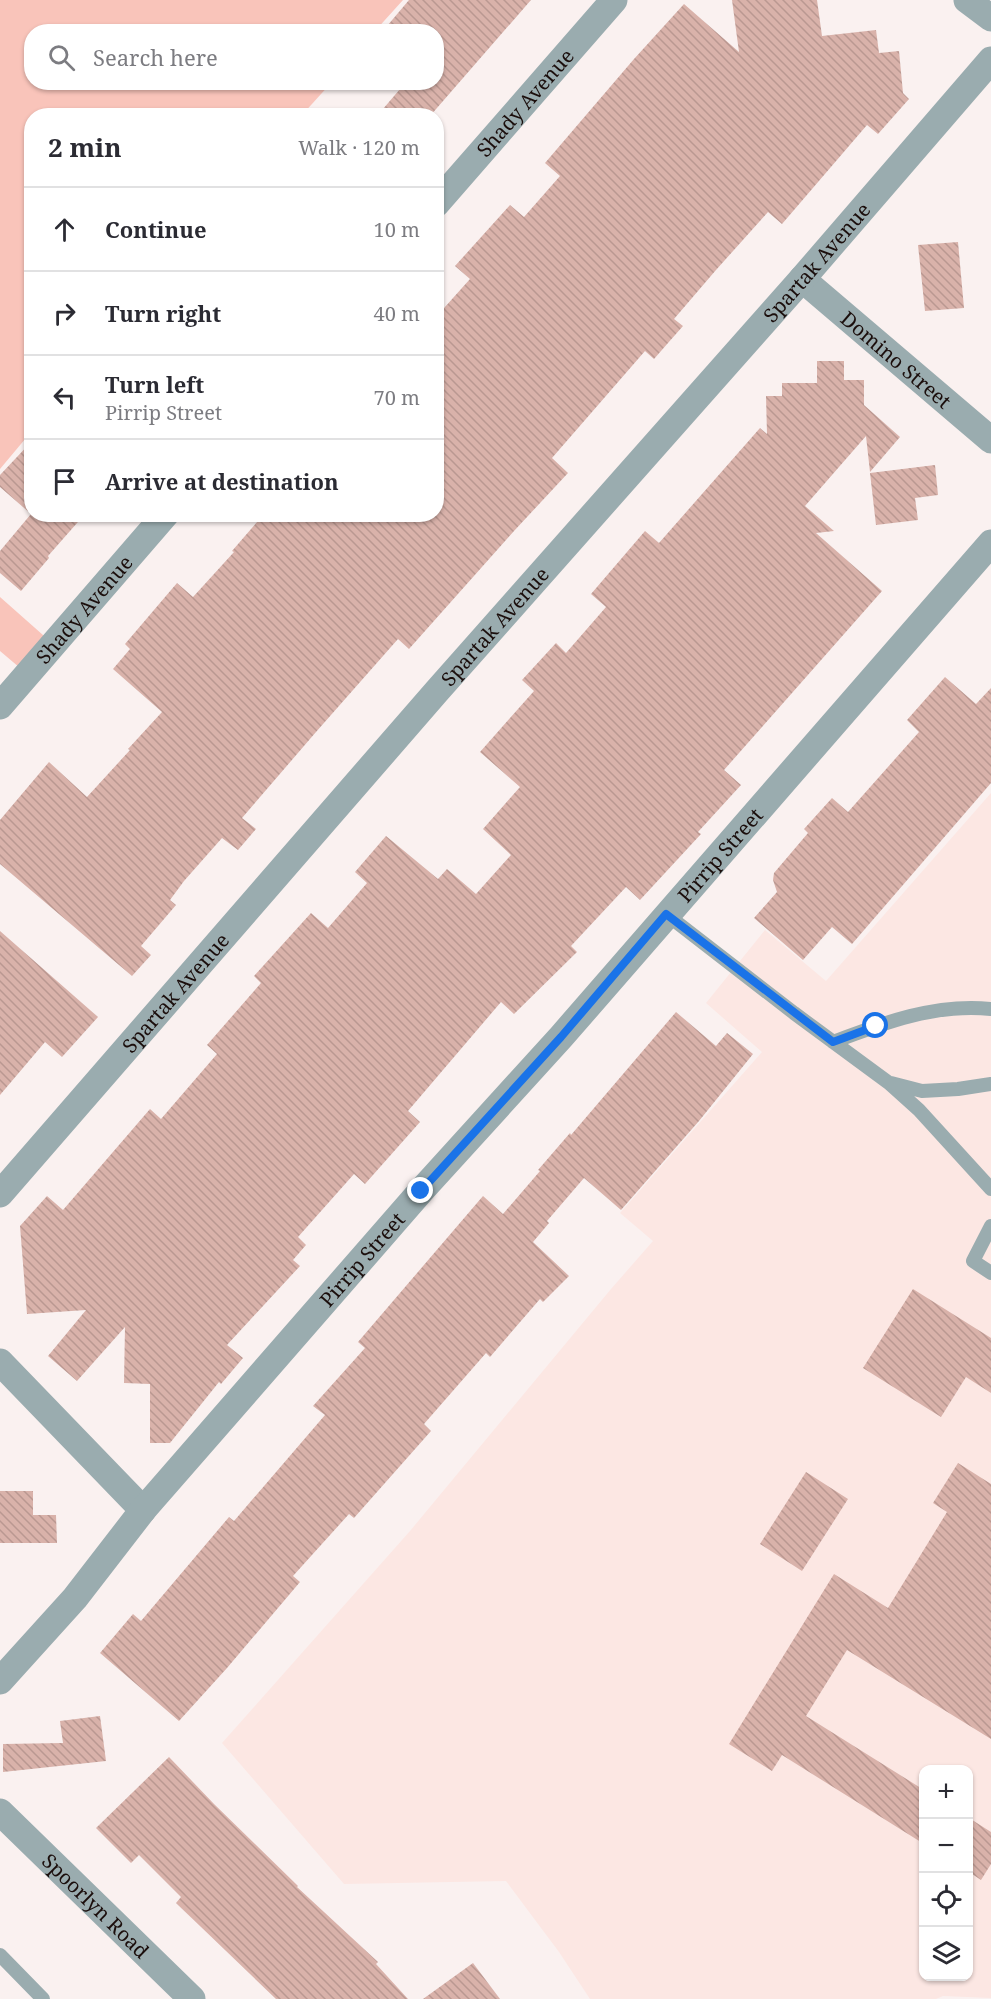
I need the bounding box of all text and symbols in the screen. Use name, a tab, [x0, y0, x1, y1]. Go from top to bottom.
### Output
search box	[24, 24, 444, 90]
icon: search	[45, 41, 78, 74]
text: Search here	[93, 42, 218, 72]
street label: Shady Avenue	[470, 42, 579, 162]
text: 2 min	[48, 129, 122, 165]
text: Walk · 120 m	[298, 134, 420, 161]
street label: Spartak Avenue	[757, 196, 876, 328]
icon: ahead	[48, 213, 81, 246]
text: Continue	[105, 214, 207, 244]
text: 10 m	[374, 216, 420, 243]
icon: right	[48, 297, 81, 330]
text: Turn right	[105, 298, 221, 328]
text: 40 m	[374, 300, 420, 327]
street label: Domino Street	[836, 305, 957, 414]
text: Turn left	[105, 369, 204, 399]
icon: left	[48, 381, 81, 414]
text: 70 m	[374, 384, 420, 411]
text: Pirrip Street	[105, 399, 222, 426]
icon: arrive	[48, 465, 81, 498]
text: Arrive at destination	[105, 466, 339, 496]
street label: Shady Avenue	[29, 549, 138, 669]
street label: Spartak Avenue	[434, 561, 555, 691]
street label: Pirrip Street	[671, 802, 768, 908]
street label: Spartak Avenue	[116, 927, 235, 1058]
route start	[862, 1012, 888, 1038]
route end	[407, 1177, 433, 1203]
street label: Pirrip Street	[313, 1206, 410, 1312]
map controls	[919, 1765, 973, 1981]
button: +	[919, 1765, 973, 1819]
button: −	[919, 1819, 973, 1873]
street label: Spoorlyn Road	[37, 1847, 155, 1964]
button: locate	[919, 1873, 973, 1927]
button: layers	[919, 1927, 973, 1981]

